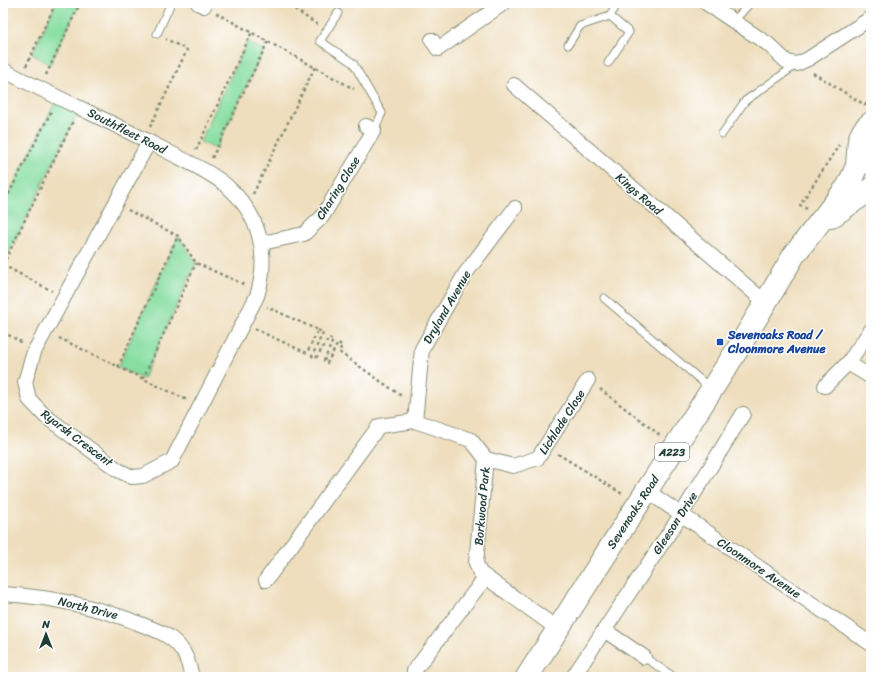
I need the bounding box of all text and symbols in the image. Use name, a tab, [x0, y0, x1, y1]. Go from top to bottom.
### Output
street label: Southfleet Road	[84, 102, 171, 161]
street label: Charing Close	[310, 152, 366, 224]
street label: Kings Road	[610, 167, 669, 222]
street label: Dryland Avenue	[417, 266, 477, 348]
place label: Sevenoaks Road / Cloonmore Avenue	[727, 324, 827, 360]
marker: Sevenoaks Road / Cloonmore Avenue	[715, 337, 725, 347]
street label: Lichlade Close	[533, 385, 591, 459]
street label: Ryarsh Crescent	[36, 403, 119, 473]
road number: A223	[655, 443, 689, 461]
street label: Borkwood Park	[468, 466, 496, 546]
street label: Sevenoaks Road	[601, 470, 666, 553]
street label: Gleeson Drive	[646, 487, 704, 559]
street label: Cloonmore Avenue	[712, 532, 806, 604]
street label: North Drive	[56, 590, 120, 626]
north arrow	[26, 614, 66, 654]
text: N	[41, 615, 50, 634]

